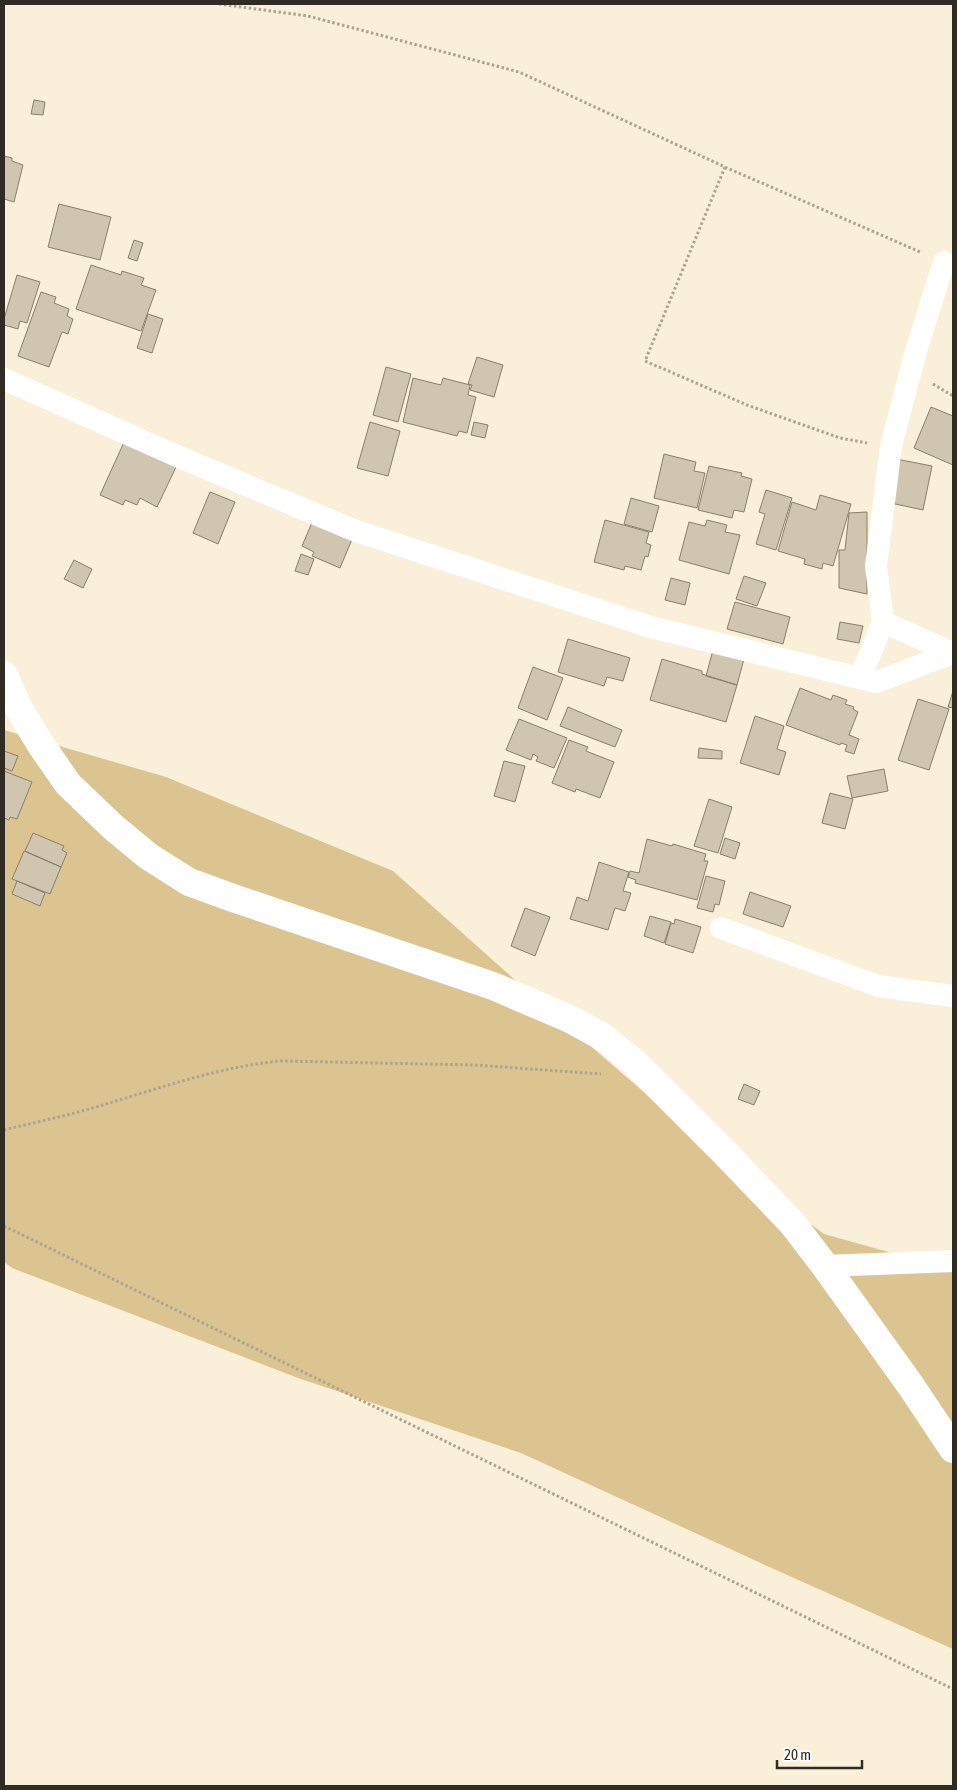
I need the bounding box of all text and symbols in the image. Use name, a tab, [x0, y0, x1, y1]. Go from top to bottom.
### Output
scale bar	[777, 1738, 862, 1770]
text: 20 m	[784, 1746, 811, 1763]

